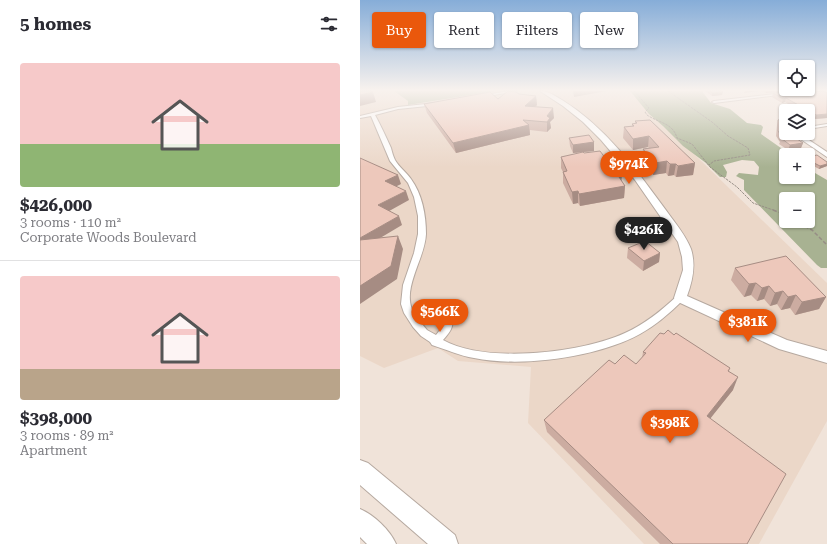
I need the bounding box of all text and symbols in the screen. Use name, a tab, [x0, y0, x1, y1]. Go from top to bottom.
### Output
chip: Buy	[372, 12, 426, 48]
chip: Rent	[434, 12, 494, 48]
chip: Filters	[502, 12, 572, 48]
chip: New	[580, 12, 638, 48]
icon: filters	[318, 13, 340, 35]
text: 5 homes	[20, 14, 91, 34]
map controls	[779, 60, 815, 228]
button: locate	[779, 60, 815, 96]
icon: home	[144, 89, 216, 161]
button: layers	[779, 104, 815, 140]
button: +	[779, 148, 815, 184]
pin: $974K	[601, 151, 657, 185]
text: $974K	[609, 156, 649, 171]
button: −	[779, 192, 815, 228]
text: $426,000	[20, 195, 92, 215]
text: 3 rooms · 110 m²	[20, 215, 121, 230]
pin: $426K	[616, 217, 672, 251]
text: $426K	[624, 222, 664, 237]
text: Corporate Woods Boulevard	[20, 230, 197, 245]
pin: $566K	[412, 299, 468, 333]
icon: home	[144, 302, 216, 374]
text: $566K	[420, 304, 460, 319]
pin: $381K	[720, 309, 776, 343]
text: $381K	[728, 314, 768, 329]
text: $398,000	[20, 408, 92, 428]
pin: $398K	[642, 410, 698, 444]
text: $398K	[650, 415, 690, 430]
text: 3 rooms · 89 m²	[20, 428, 114, 443]
text: Apartment	[20, 443, 87, 458]

